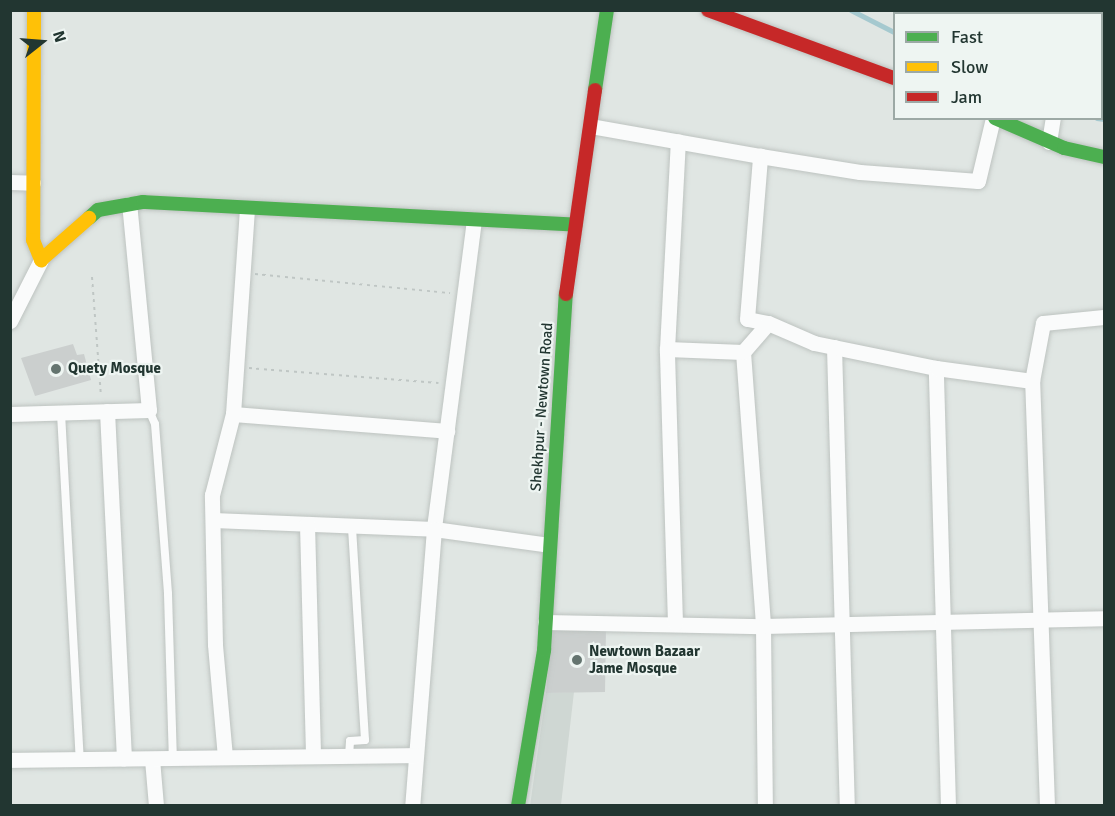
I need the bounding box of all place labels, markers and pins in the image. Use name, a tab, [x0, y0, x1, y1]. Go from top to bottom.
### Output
place label: Quety Mosque	[68, 360, 161, 378]
marker: Quety Mosque	[49, 362, 63, 376]
place label: Newtown Bazaar Jame Mosque	[589, 642, 700, 677]
marker: Newtown Bazaar Jame Mosque	[570, 653, 584, 667]

